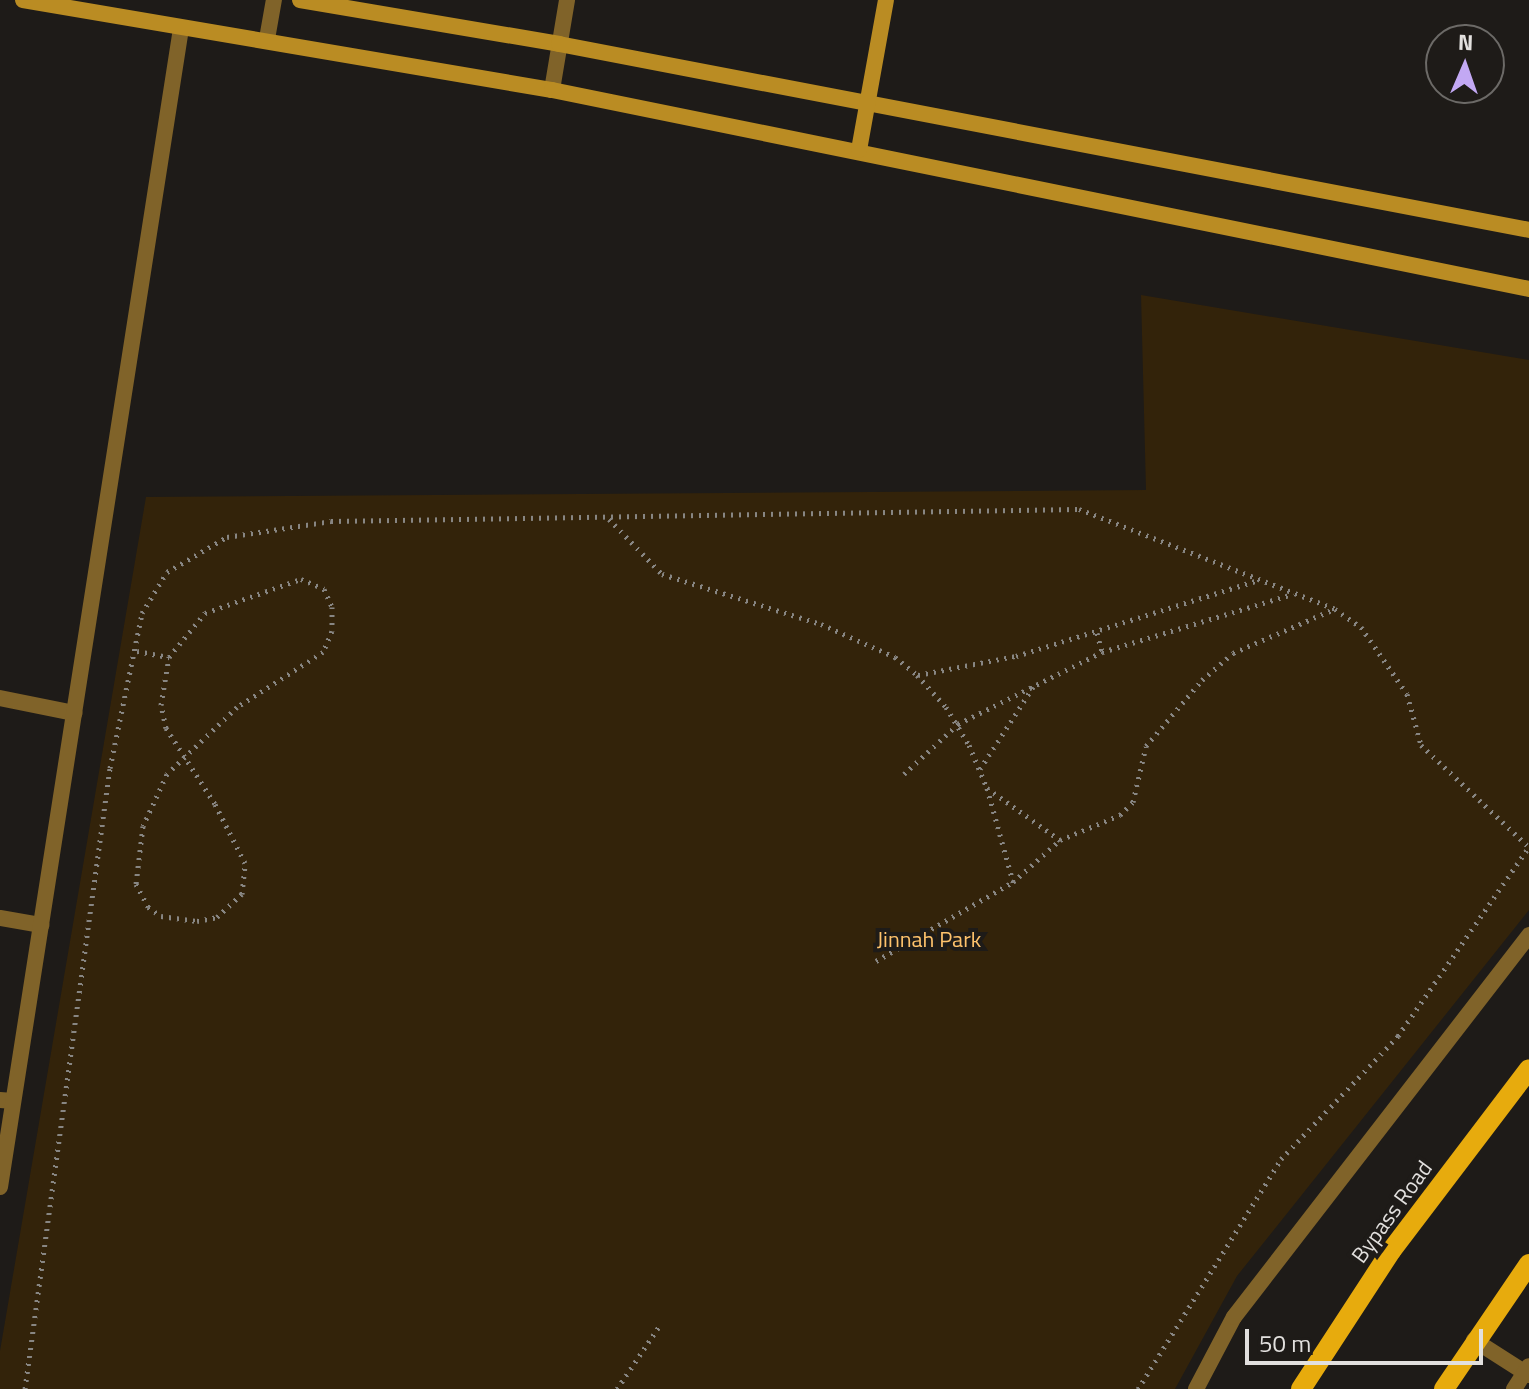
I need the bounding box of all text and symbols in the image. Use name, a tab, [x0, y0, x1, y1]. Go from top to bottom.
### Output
north arrow	[1425, 24, 1505, 104]
text: N	[1458, 25, 1474, 59]
park label: Jinnah Park	[877, 927, 981, 953]
street label: Bypass Road	[1346, 1156, 1438, 1268]
scale bar	[1249, 1313, 1487, 1363]
text: 50 m	[1259, 1325, 1311, 1361]

